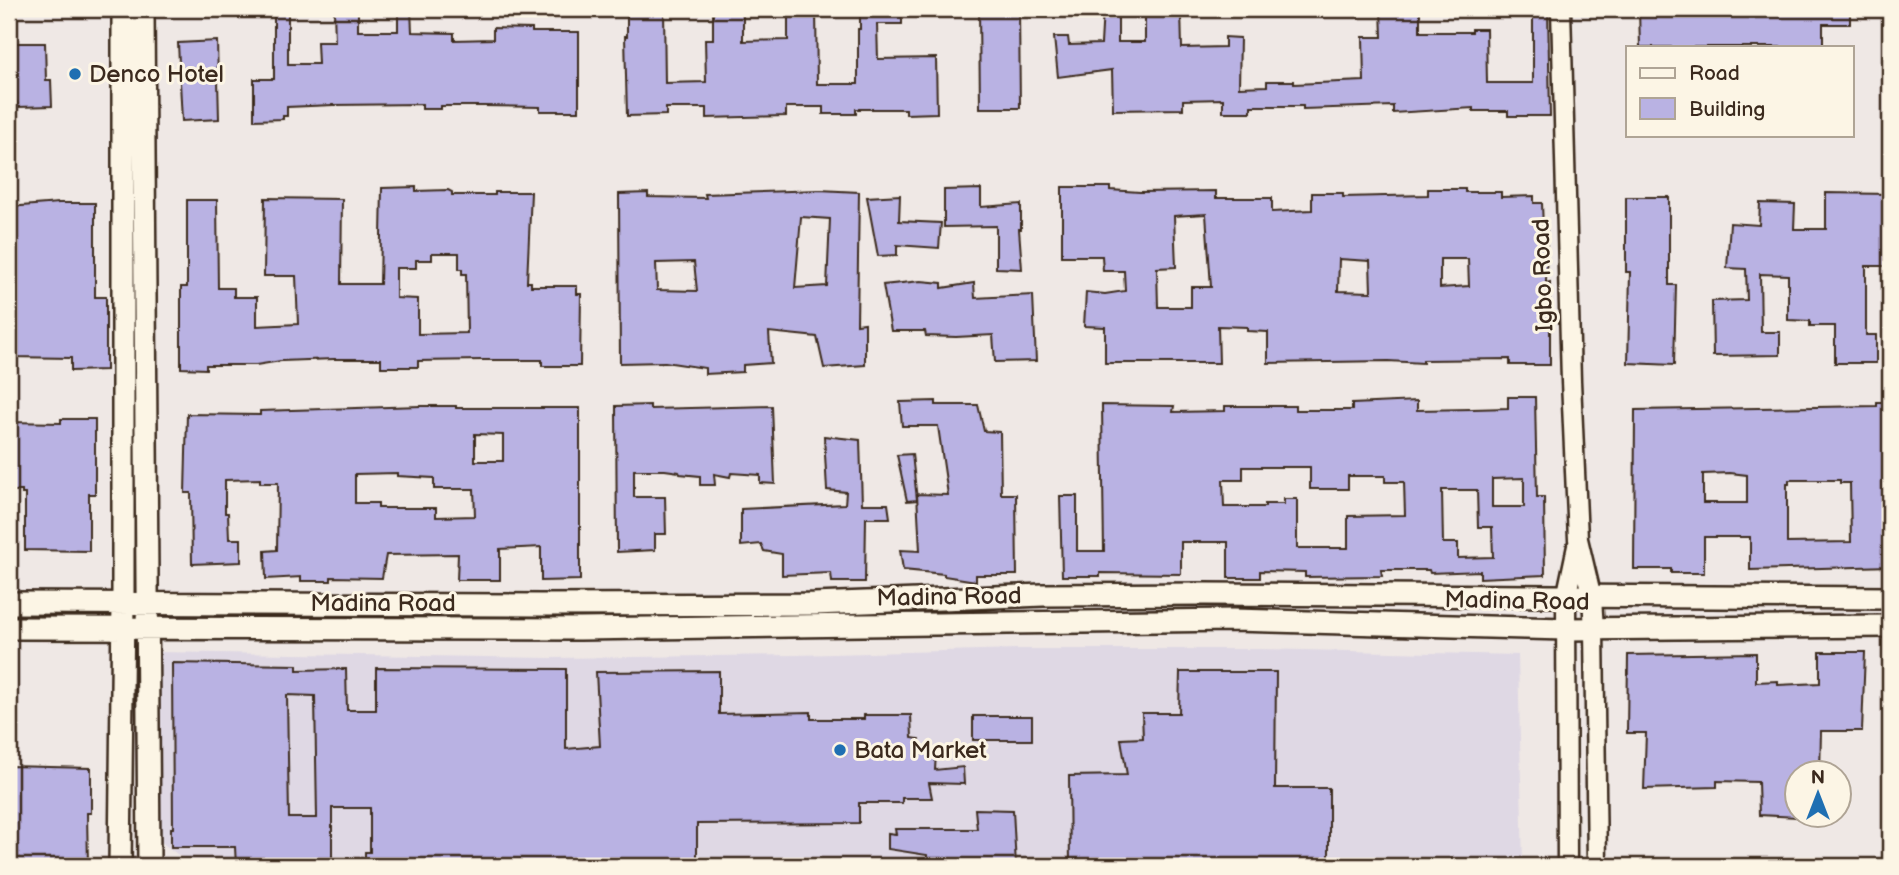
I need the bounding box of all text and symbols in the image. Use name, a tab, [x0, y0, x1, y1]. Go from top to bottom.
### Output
legend	[1626, 46, 1854, 136]
place label: Denco Hotel	[89, 60, 224, 89]
text: Road	[1689, 61, 1740, 86]
marker: Denco Hotel	[67, 66, 83, 82]
text: Building	[1689, 97, 1765, 122]
street label: Igbo Road	[1527, 218, 1559, 332]
street label: Madina Road	[876, 581, 1022, 613]
street label: Madina Road	[1444, 585, 1590, 617]
street label: Madina Road	[310, 589, 456, 618]
place label: Bata Market	[854, 736, 987, 765]
marker: Bata Market	[832, 742, 848, 758]
north arrow	[1784, 760, 1854, 830]
text: N	[1811, 767, 1825, 790]

